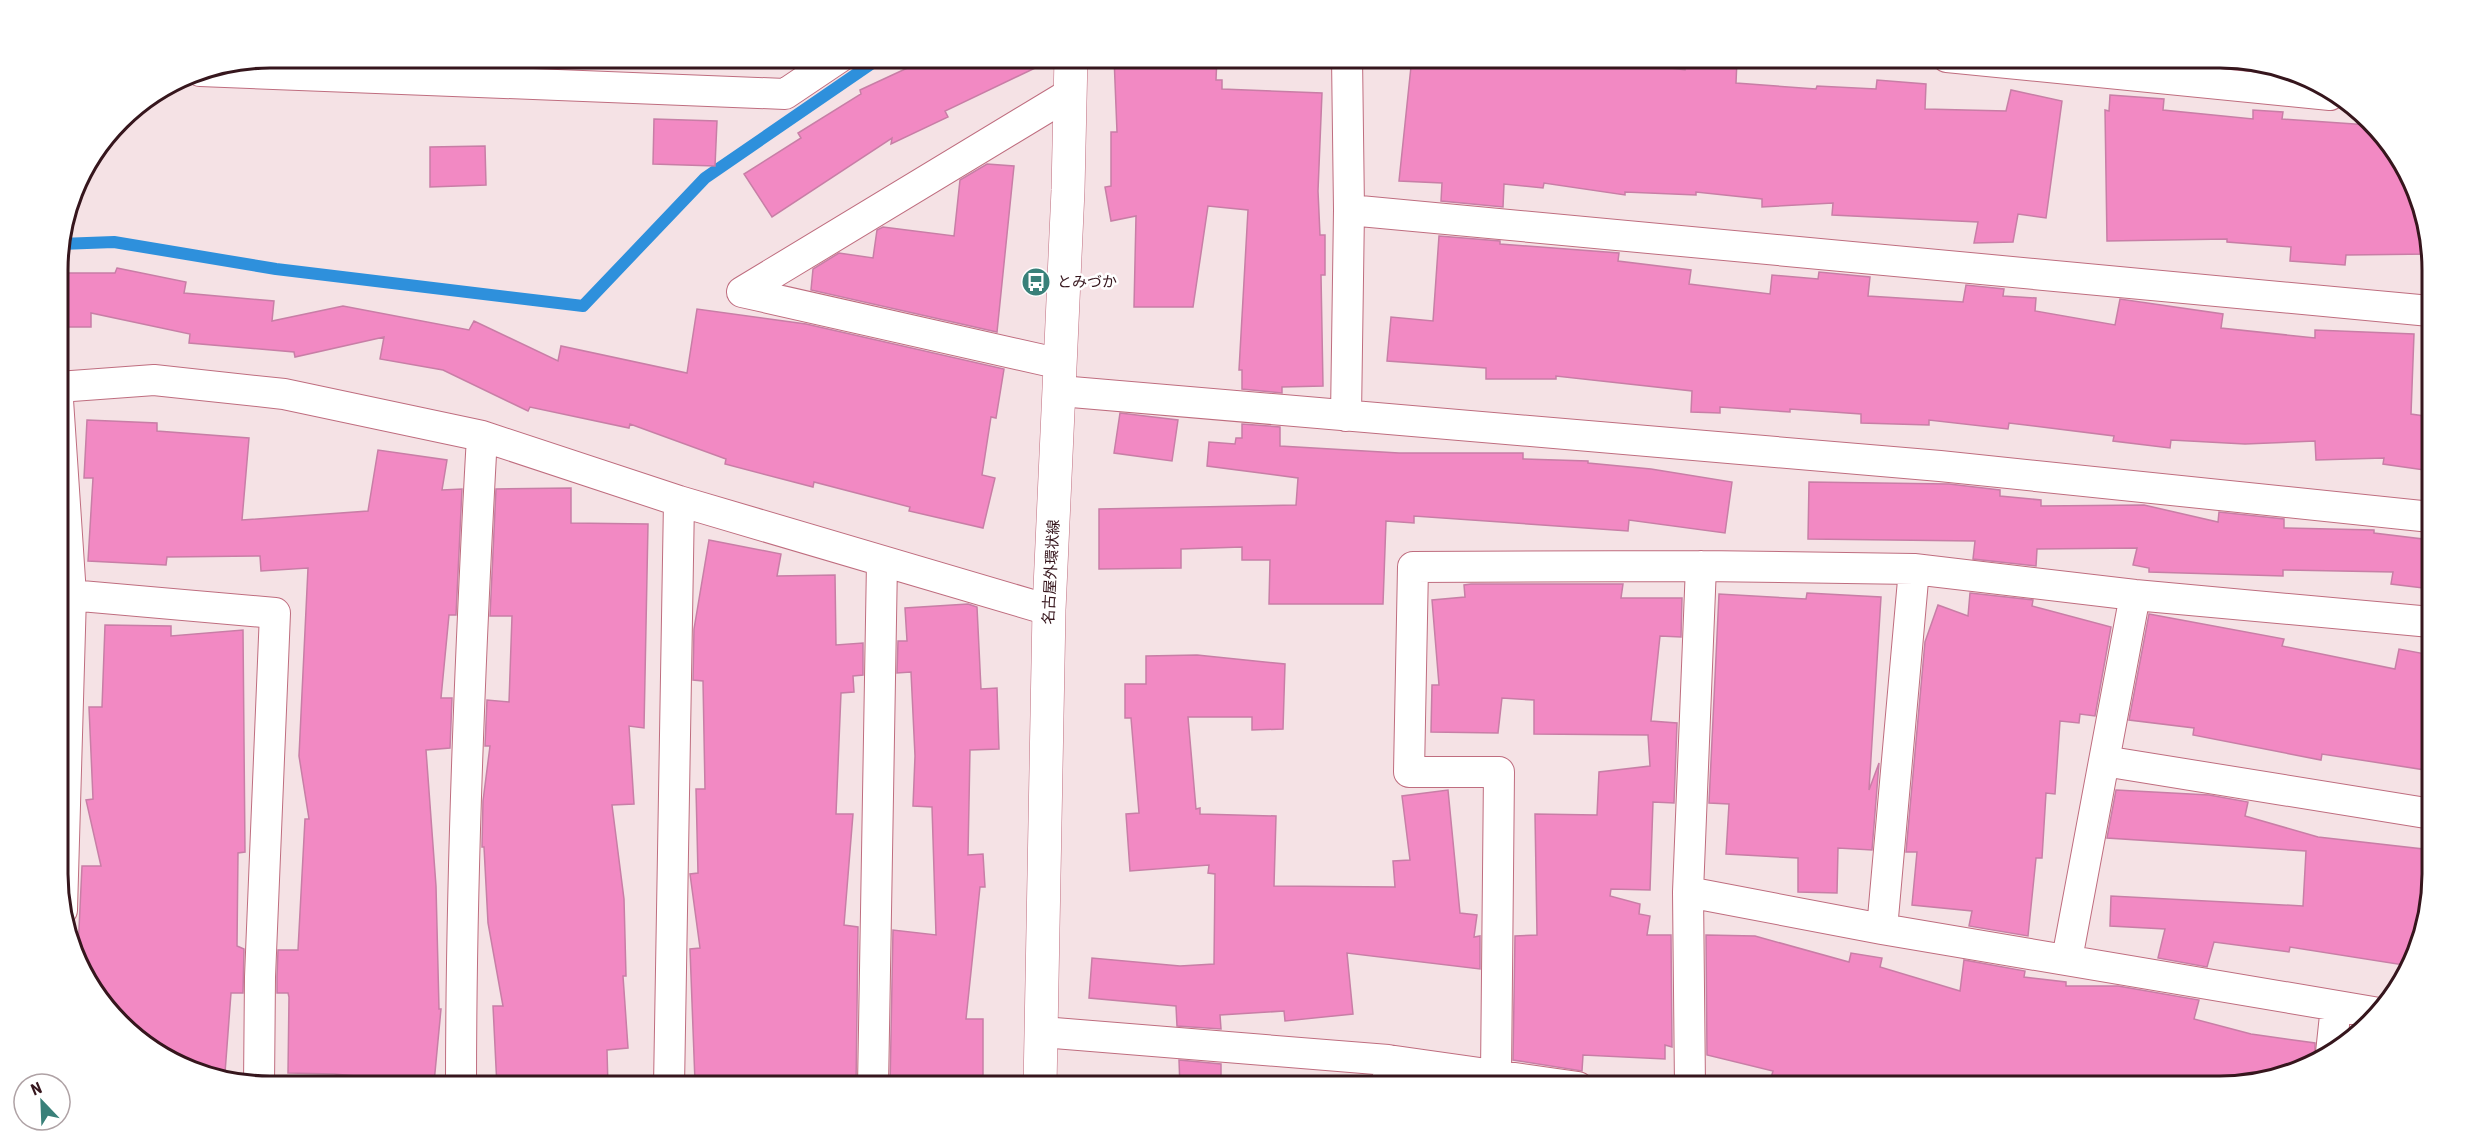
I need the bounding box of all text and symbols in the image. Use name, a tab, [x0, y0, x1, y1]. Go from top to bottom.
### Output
bus stop icon: とみづか	[1020, 266, 1052, 298]
place label: とみづか	[1057, 273, 1117, 291]
street label: 名古屋外環状線	[1039, 519, 1063, 625]
north arrow	[12, 1072, 72, 1132]
text: N	[28, 1078, 45, 1099]

